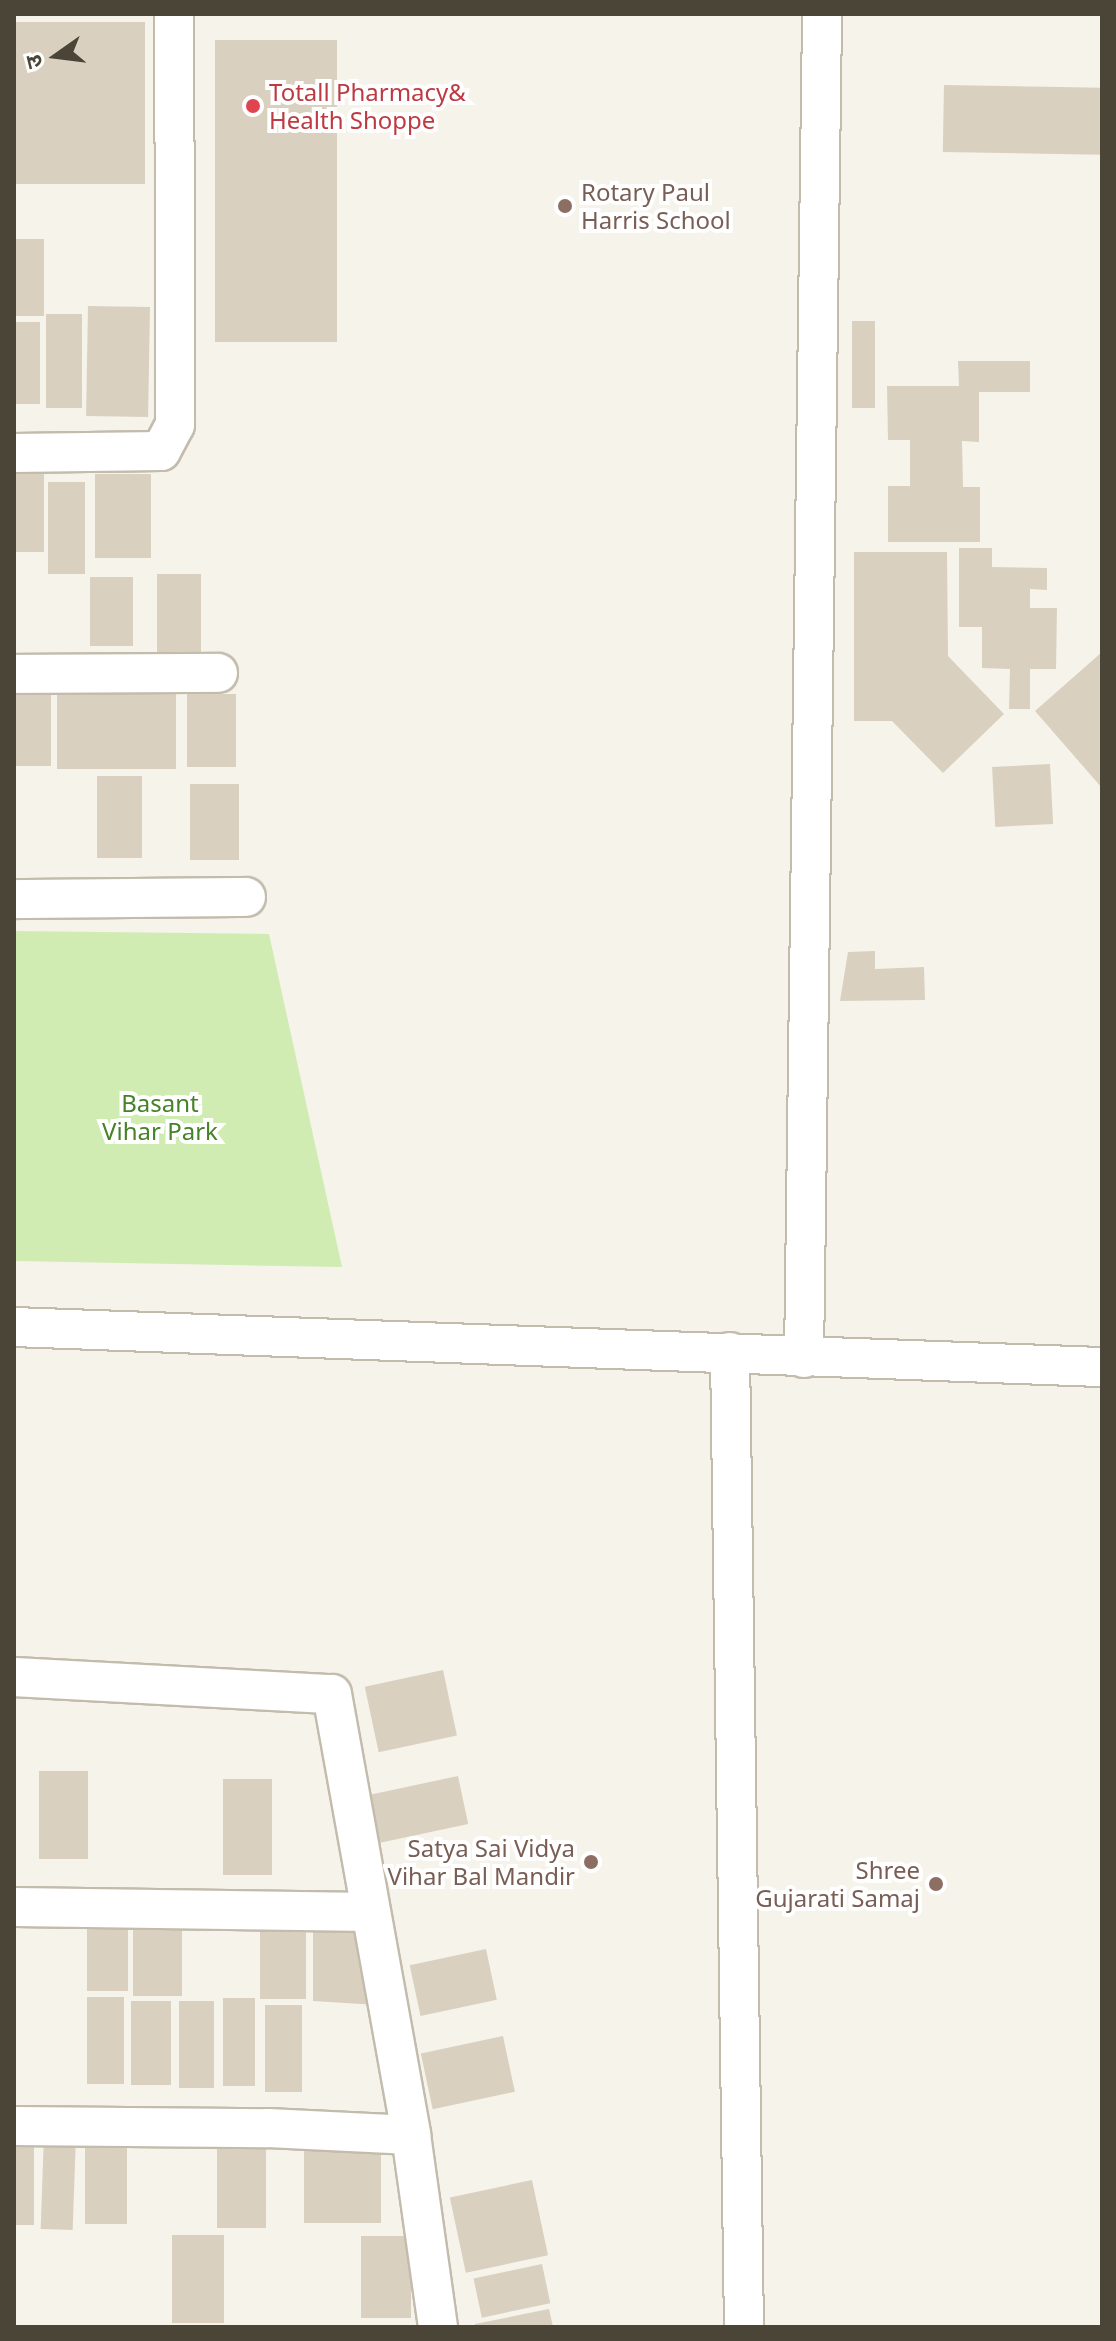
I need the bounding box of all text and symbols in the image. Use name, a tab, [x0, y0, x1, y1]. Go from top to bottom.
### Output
north arrow	[16, 16, 96, 96]
text: उ	[17, 52, 49, 72]
place label: Totall Pharmacy& Health Shoppe	[269, 78, 466, 134]
marker: Totall Pharmacy& Health Shoppe	[244, 97, 262, 115]
place label: Rotary Paul Harris School	[581, 178, 731, 234]
marker: Rotary Paul Harris School	[556, 197, 574, 215]
park label: Basant Vihar Park	[102, 1089, 218, 1145]
place label: Satya Sai Vidya Vihar Bal Mandir	[388, 1834, 575, 1890]
marker: Satya Sai Vidya Vihar Bal Mandir	[582, 1853, 600, 1871]
place label: Shree Gujarati Samaj	[755, 1856, 920, 1912]
marker: Shree Gujarati Samaj	[927, 1875, 945, 1893]

